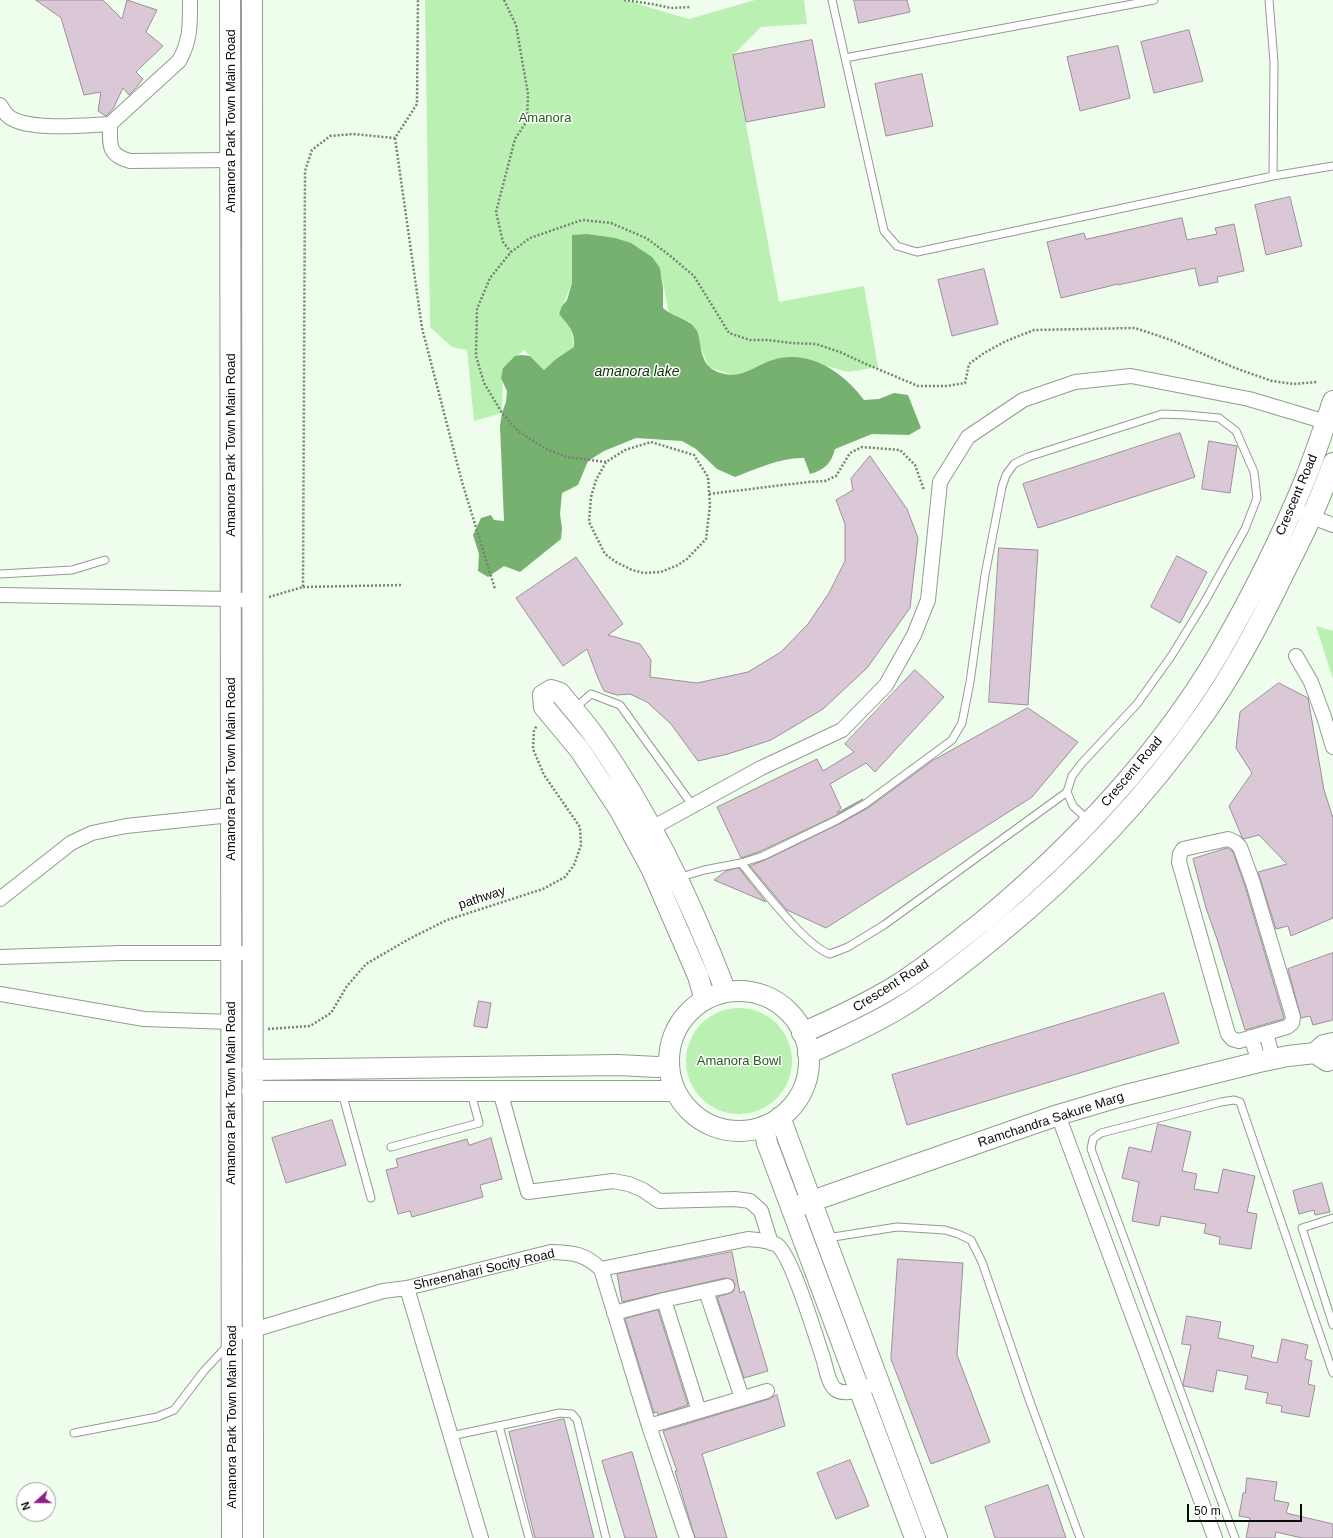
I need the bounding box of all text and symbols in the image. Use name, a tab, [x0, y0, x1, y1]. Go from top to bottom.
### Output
street label: Amanora Park Town Main Road	[223, 29, 239, 213]
park label: Amanora	[519, 110, 571, 126]
street label: Amanora Park Town Main Road	[223, 353, 239, 537]
water label: amanora lake	[595, 364, 679, 380]
street label: Crescent Road	[1273, 452, 1321, 538]
street label: Amanora Park Town Main Road	[223, 677, 239, 861]
street label: Crescent Road	[1098, 734, 1166, 810]
street label: pathway	[457, 883, 507, 913]
street label: Crescent Road	[850, 956, 932, 1016]
street label: Amanora Park Town Main Road	[223, 1001, 239, 1185]
park label: Amanora Bowl	[697, 1053, 781, 1069]
street label: Ramchandra Sakure Marg	[976, 1089, 1126, 1151]
street label: Shreenahari Socity Road	[412, 1246, 556, 1294]
street label: Amanora Park Town Main Road	[224, 1325, 240, 1509]
north arrow	[16, 1482, 56, 1522]
scale bar	[1189, 1496, 1304, 1522]
text: N	[19, 1500, 33, 1512]
text: 50 m	[1194, 1504, 1221, 1518]

